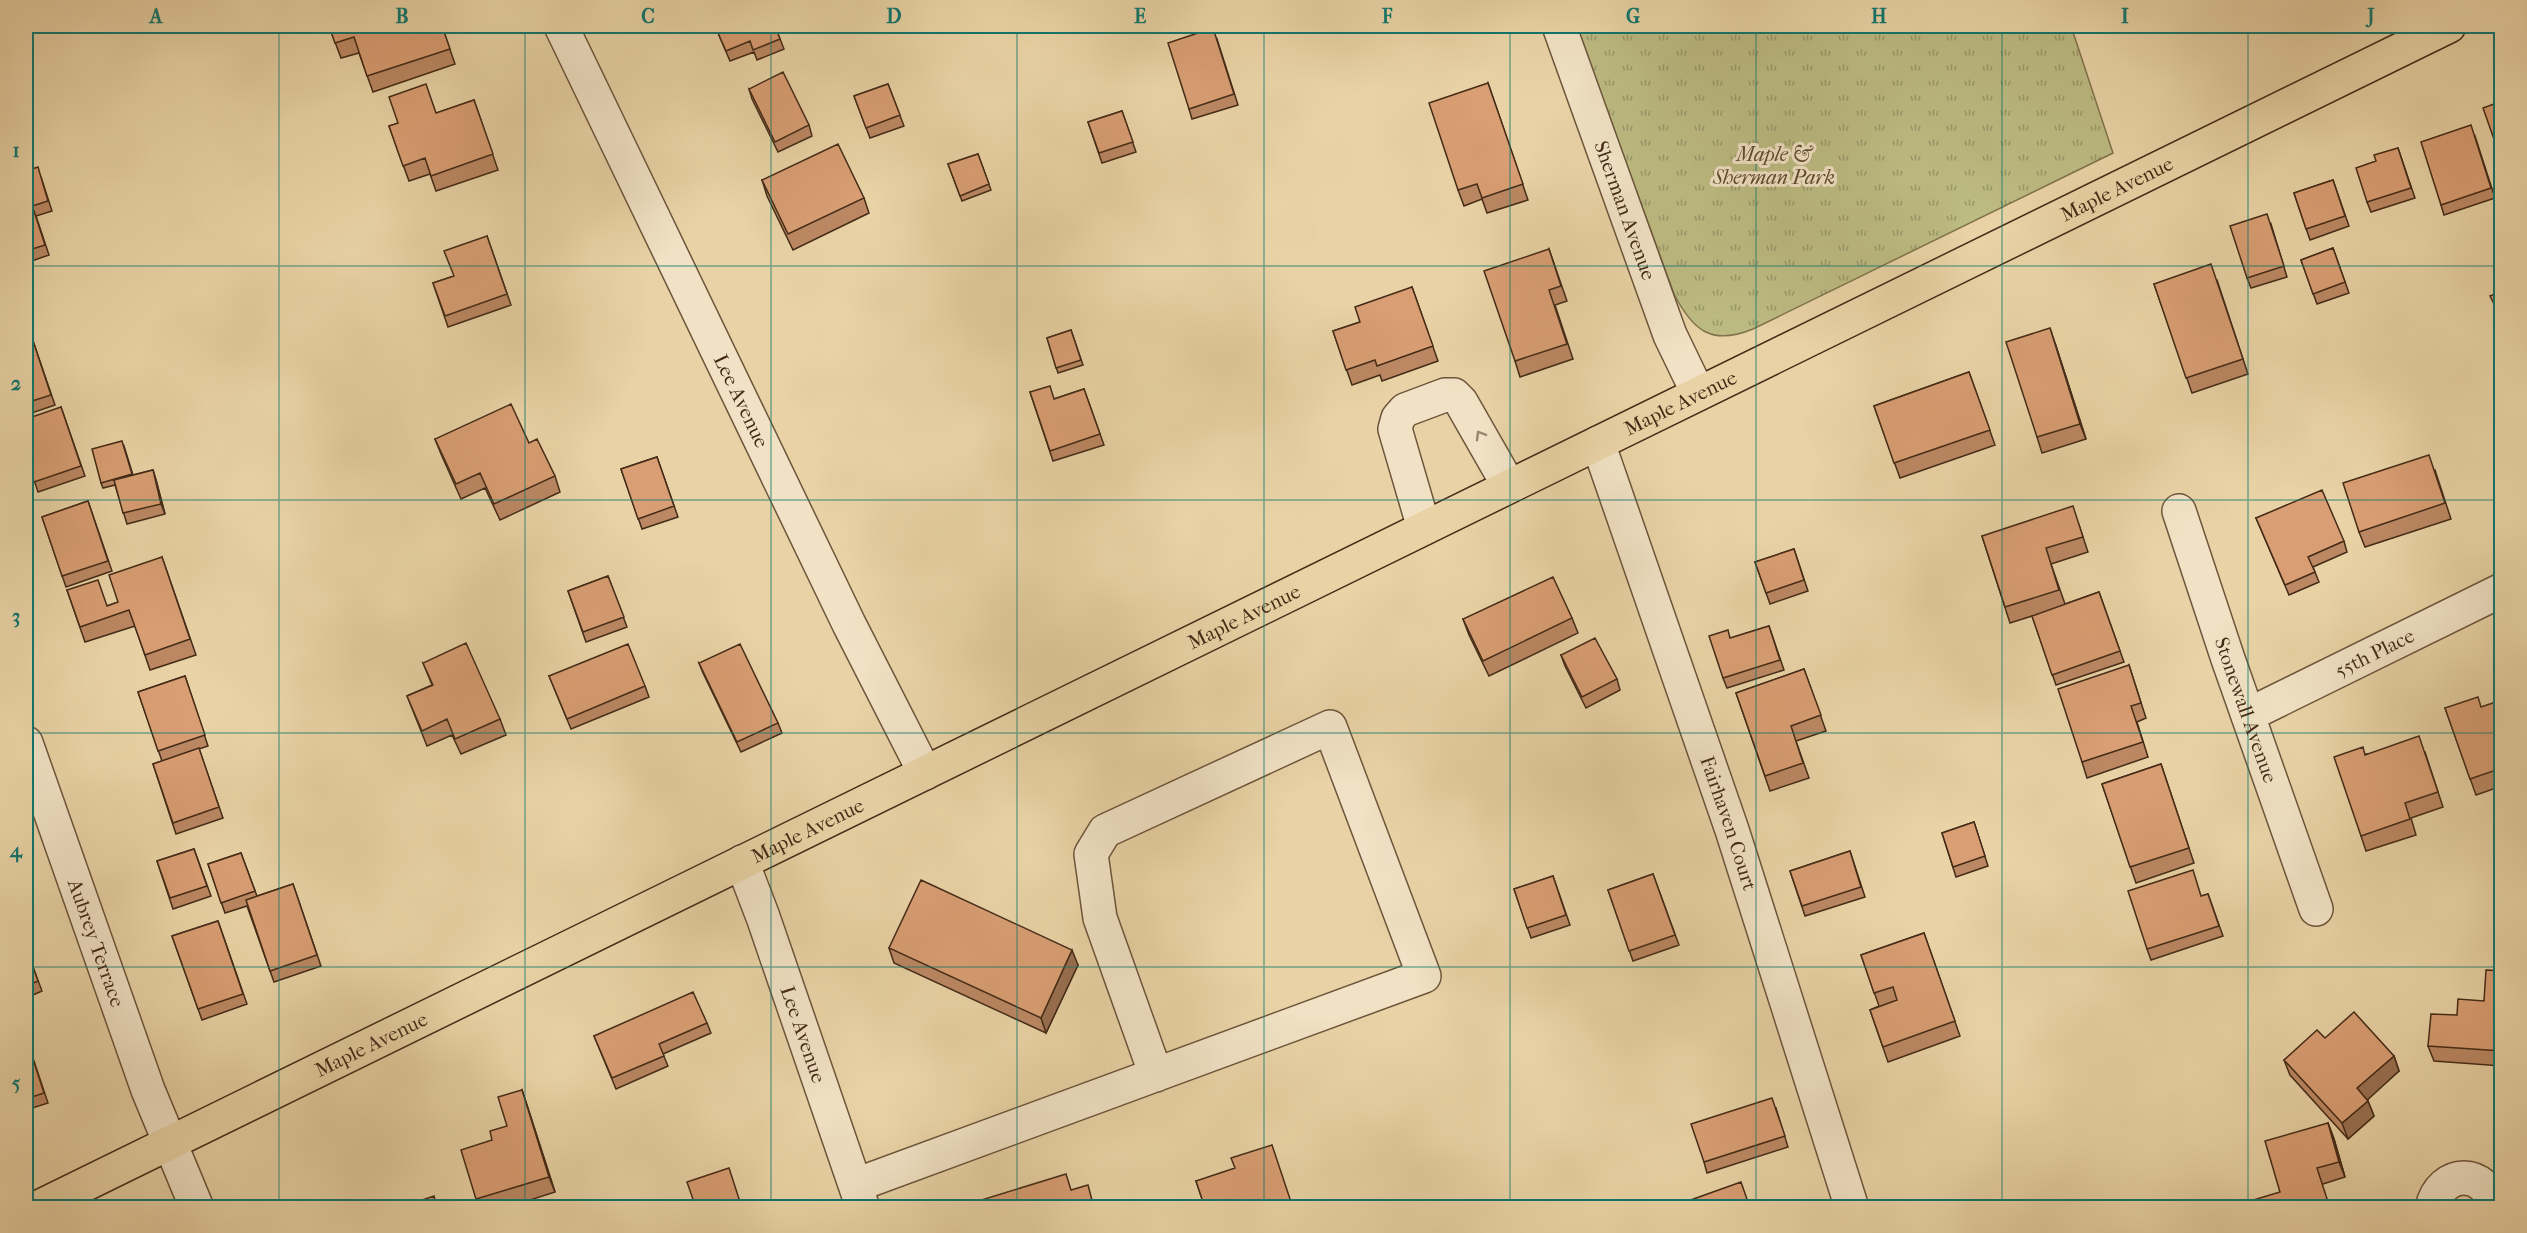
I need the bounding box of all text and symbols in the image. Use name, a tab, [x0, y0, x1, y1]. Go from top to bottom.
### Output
text: A	[148, 5, 164, 28]
text: B	[395, 5, 409, 28]
text: C	[641, 5, 655, 28]
text: D	[886, 5, 902, 28]
text: E	[1134, 5, 1146, 28]
text: F	[1381, 5, 1393, 28]
text: G	[1626, 5, 1640, 28]
text: H	[1871, 5, 1887, 28]
text: I	[2121, 5, 2129, 28]
text: J	[2365, 5, 2375, 28]
street label: Sherman Avenue	[1589, 138, 1660, 283]
text: 1	[12, 139, 20, 162]
park label: Maple & Sherman Park	[1712, 143, 1835, 189]
street label: Maple Avenue	[2057, 152, 2177, 227]
street label: Lee Avenue	[709, 351, 773, 452]
street label: Maple Avenue	[1620, 366, 1741, 440]
text: 2	[11, 372, 21, 395]
one-way arrow	[1476, 431, 1487, 441]
street label: Maple Avenue	[1184, 580, 1304, 654]
text: 3	[12, 605, 20, 628]
street label: 55th Place	[2331, 624, 2418, 682]
street label: Stonewall Avenue	[2210, 634, 2282, 786]
street label: Fairhaven Court	[1695, 753, 1761, 893]
street label: Maple Avenue	[748, 794, 868, 868]
text: 4	[9, 839, 23, 863]
street label: Aubrey Terrace	[62, 875, 129, 1010]
street label: Lee Avenue	[776, 983, 830, 1086]
street label: Maple Avenue	[311, 1007, 431, 1082]
text: 5	[12, 1072, 21, 1095]

